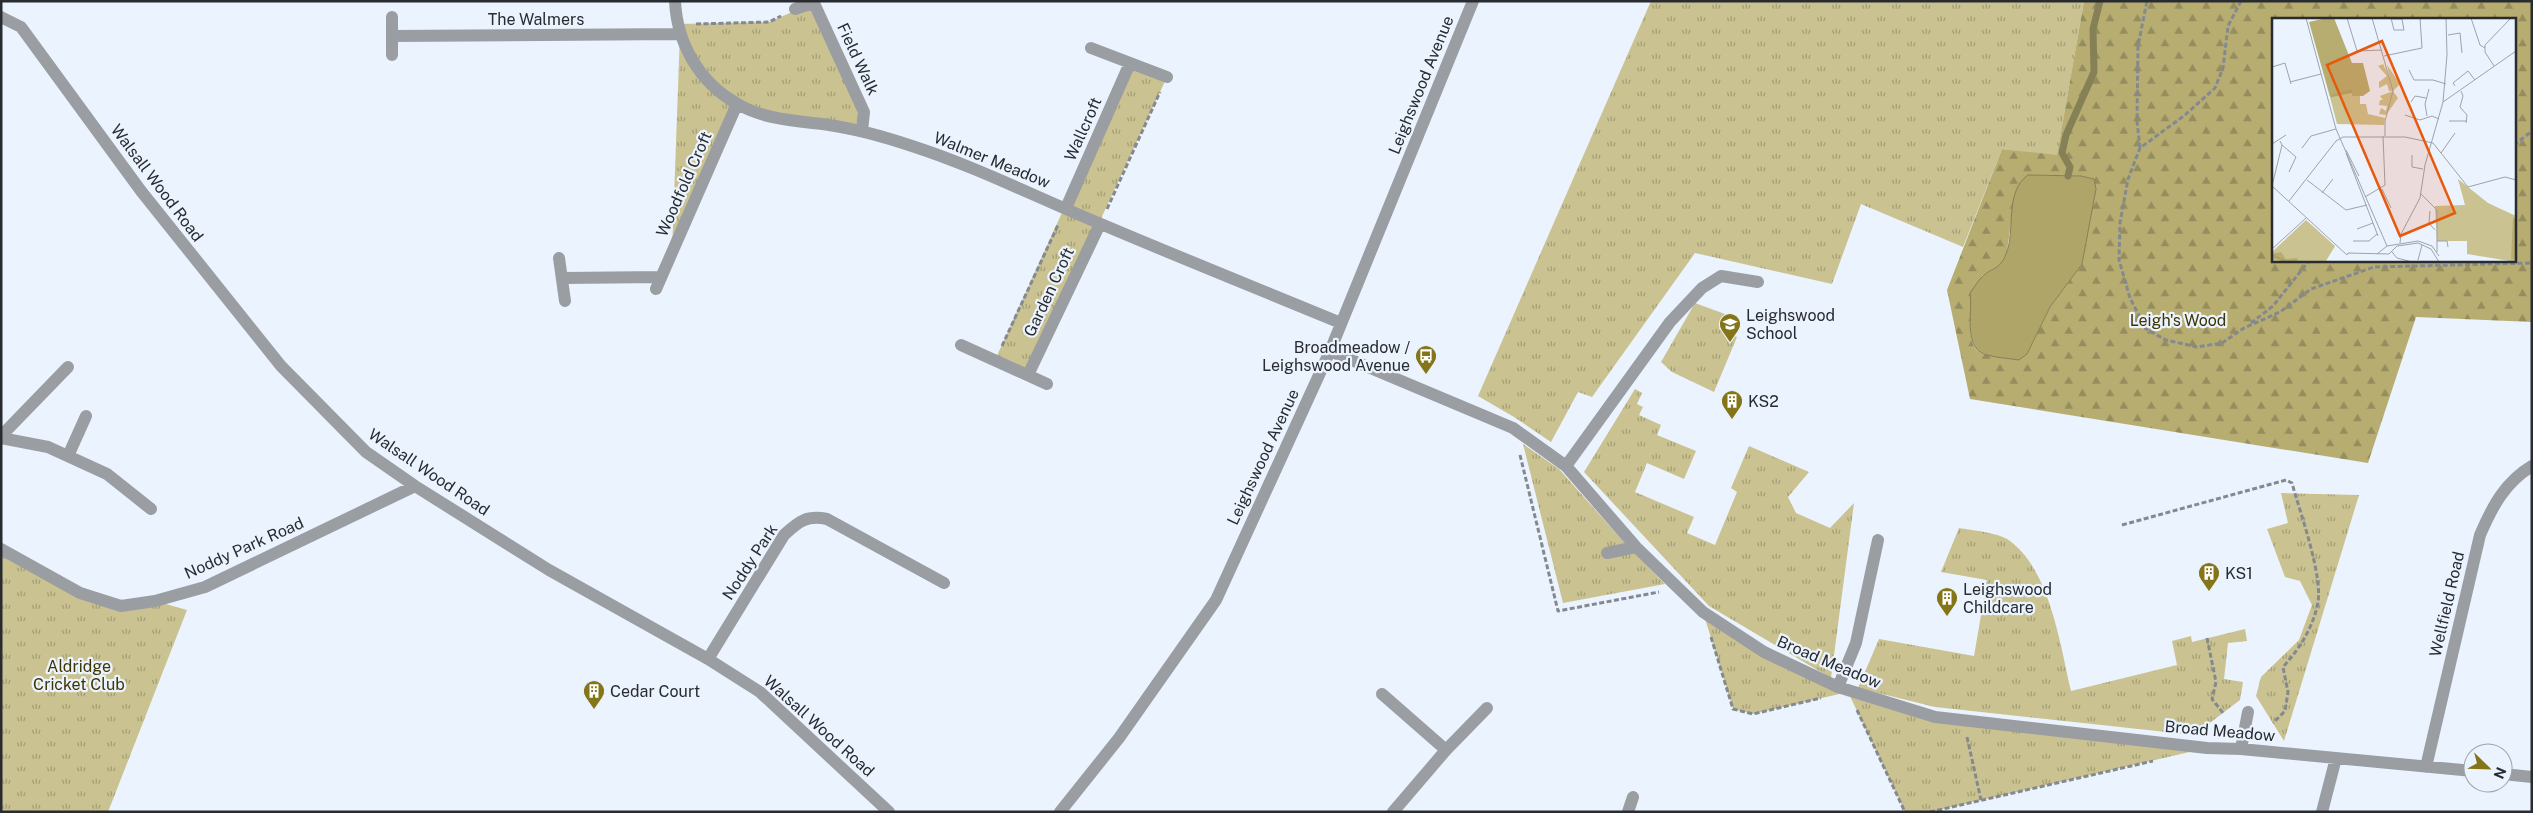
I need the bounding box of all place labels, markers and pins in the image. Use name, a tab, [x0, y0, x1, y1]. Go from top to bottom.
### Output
place label: Leighswood School	[1746, 306, 1835, 343]
school or university icon: Leighswood School	[1718, 312, 1742, 343]
place label: Broadmeadow / Leighswood Avenue	[1262, 338, 1410, 375]
bus stop icon: Broadmeadow / Leighswood Avenue	[1414, 344, 1438, 375]
building icon: KS2	[1720, 389, 1744, 420]
place label: KS2	[1748, 392, 1779, 411]
building icon: KS1	[2197, 561, 2221, 592]
place label: KS1	[2225, 564, 2253, 583]
place label: Leighswood Childcare	[1963, 580, 2052, 617]
building icon: Leighswood Childcare	[1935, 586, 1959, 617]
building icon: Cedar Court	[582, 679, 606, 710]
place label: Cedar Court	[610, 682, 700, 701]

